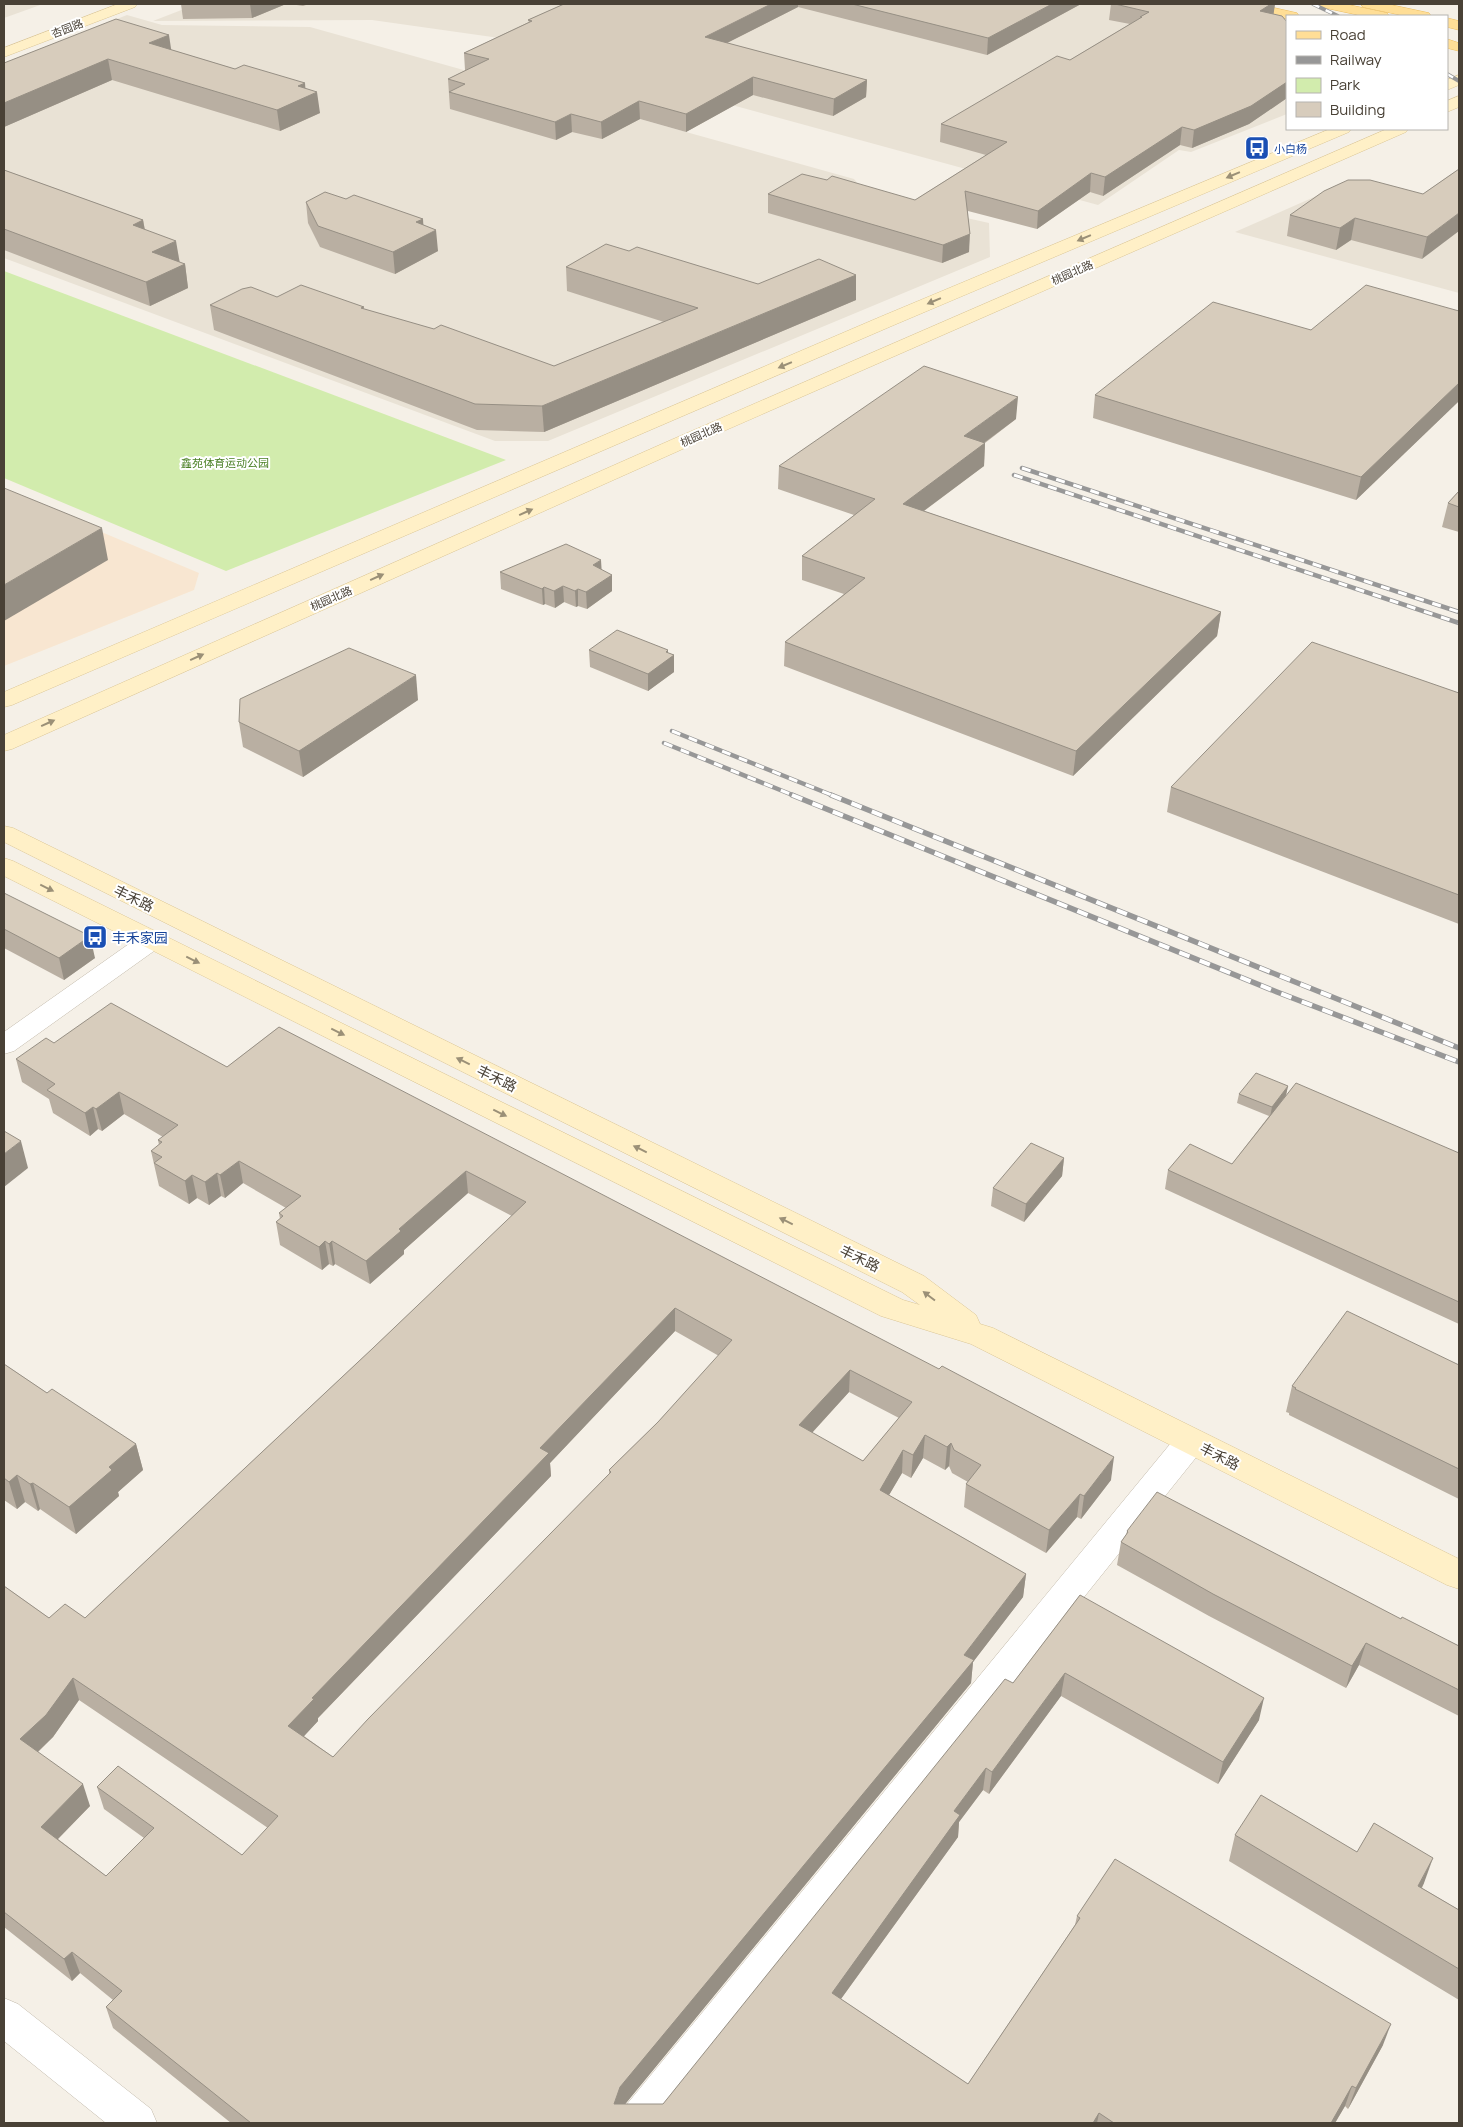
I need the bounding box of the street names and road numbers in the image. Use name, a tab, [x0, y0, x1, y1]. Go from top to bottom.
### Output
street label: 杏园路	[49, 15, 85, 41]
street label: 桃园北路	[1049, 256, 1095, 288]
street label: 桃园北路	[678, 418, 724, 450]
street label: 桃园北路	[308, 582, 354, 614]
street label: 丰禾路	[111, 880, 157, 916]
street label: 丰禾路	[474, 1060, 520, 1096]
street label: 丰禾路	[837, 1240, 883, 1276]
street label: 丰禾路	[1197, 1438, 1243, 1474]

